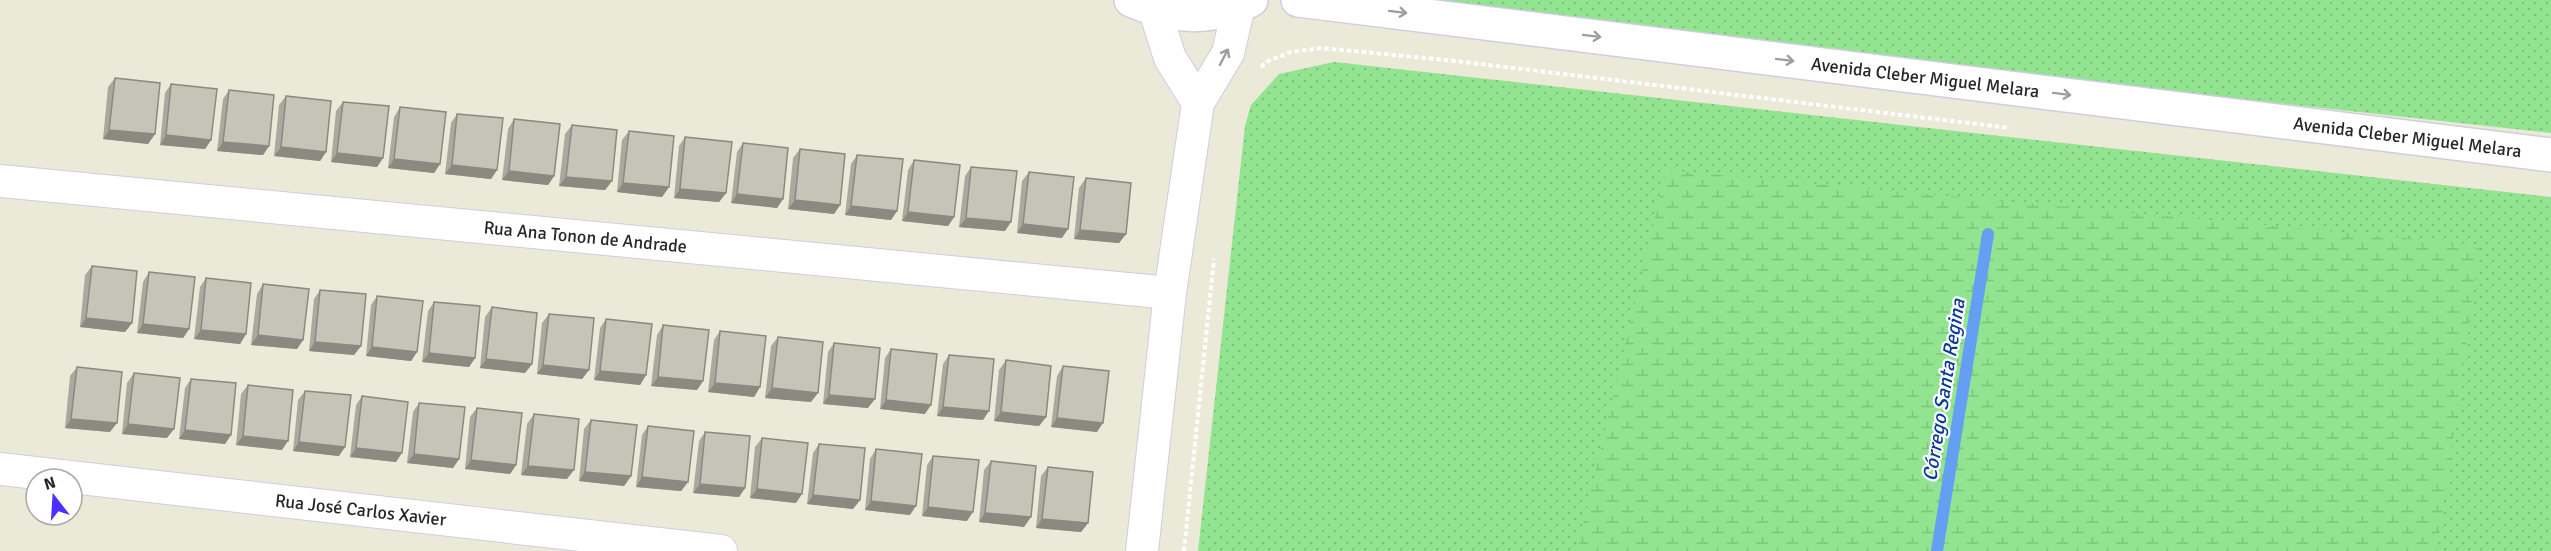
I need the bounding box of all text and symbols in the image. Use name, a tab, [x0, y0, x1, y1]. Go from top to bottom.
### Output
one-way arrow	[1388, 7, 1407, 18]
one-way arrow	[1581, 31, 1601, 42]
one-way arrow	[1219, 48, 1231, 66]
street label: Avenida Cleber Miguel Melara	[1810, 53, 2041, 103]
one-way arrow	[1775, 55, 1794, 66]
one-way arrow	[2052, 89, 2071, 100]
street label: Avenida Cleber Miguel Melara	[2292, 112, 2523, 162]
street label: Rua Ana Tonon de Andrade	[483, 216, 688, 258]
water label: Córrego Santa Regina	[1917, 296, 1971, 483]
north arrow	[24, 467, 84, 527]
text: N	[42, 472, 58, 495]
street label: Rua José Carlos Xavier	[274, 489, 448, 531]

